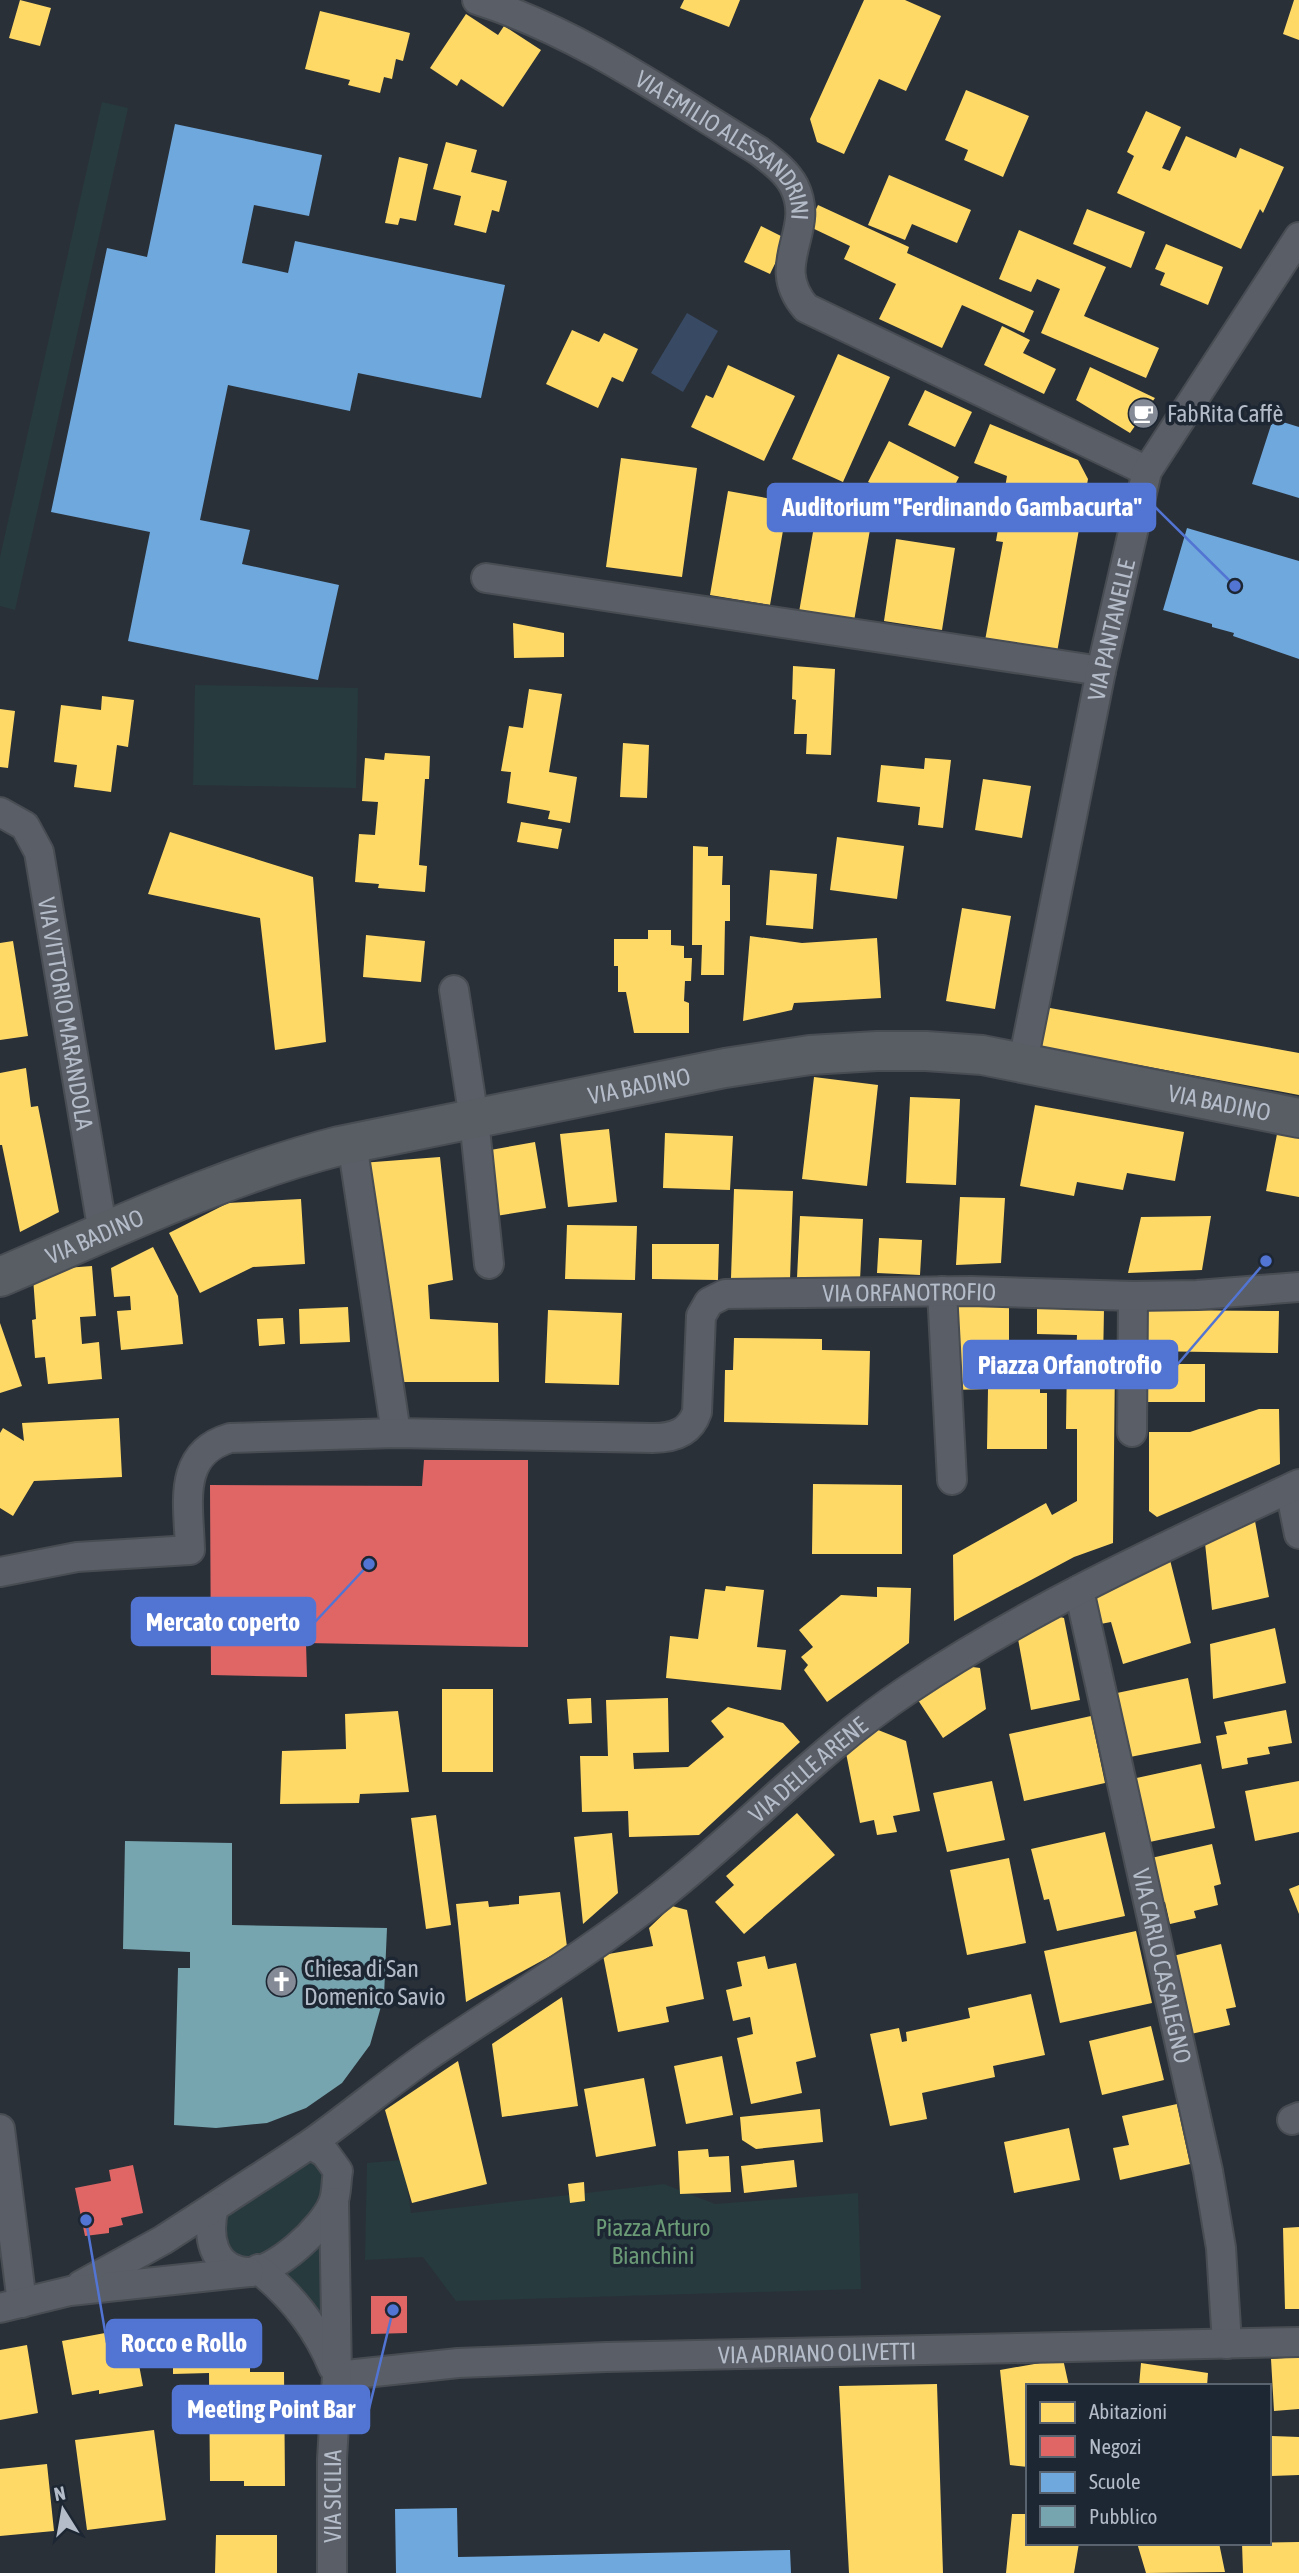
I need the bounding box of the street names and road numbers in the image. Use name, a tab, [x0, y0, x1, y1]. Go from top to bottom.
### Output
street label: VIA EMILIO ALESSANDRINI	[631, 65, 814, 221]
street label: VIA PANTANELLE	[1082, 556, 1140, 703]
street label: VIA VITTORIO MARANDOLA	[33, 895, 99, 1132]
street label: VIA BADINO	[586, 1062, 693, 1109]
street label: VIA BADINO	[1166, 1079, 1273, 1126]
street label: VIA BADINO	[41, 1203, 148, 1269]
street label: VIA ORFANOTROFIO	[822, 1277, 997, 1306]
street label: VIA DELLE ARENE	[743, 1711, 872, 1828]
street label: VIA CARLO CASALEGNO	[1128, 1866, 1197, 2066]
street label: VIA ADRIANO OLIVETTI	[718, 2337, 917, 2368]
street label: VIA SICILIA	[318, 2448, 346, 2543]

